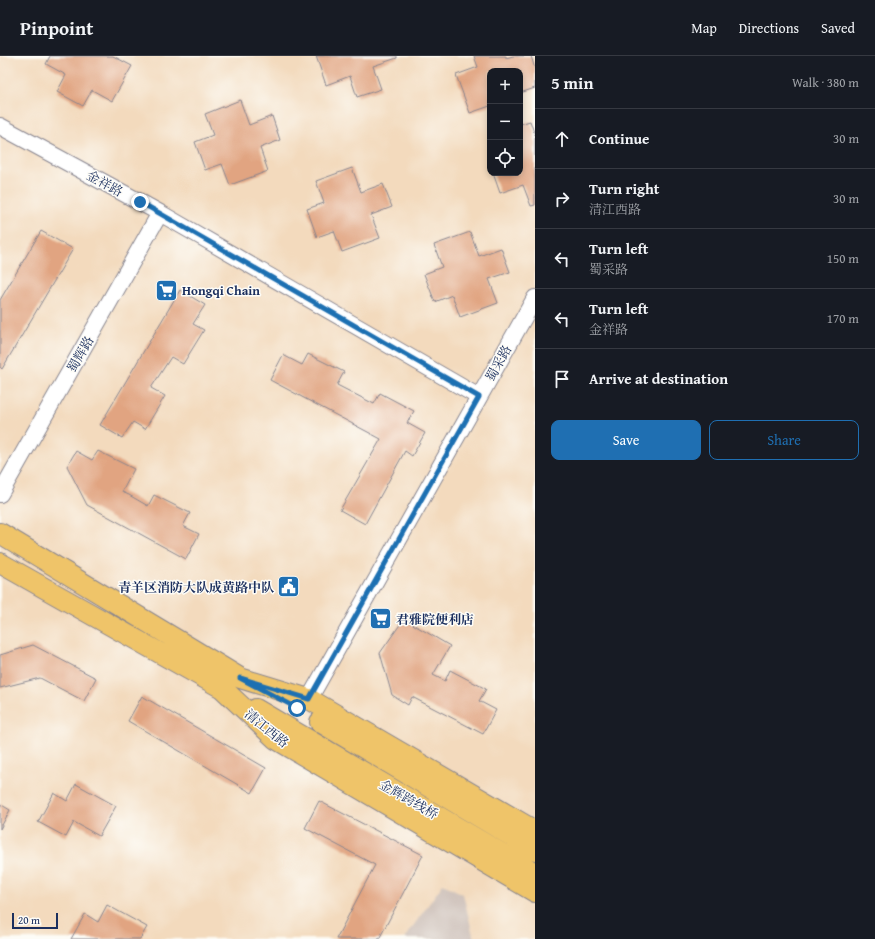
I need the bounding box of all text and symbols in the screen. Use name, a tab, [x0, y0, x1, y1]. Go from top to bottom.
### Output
text: Pinpoint	[20, 14, 93, 42]
text: Map	[691, 18, 717, 38]
text: Directions	[739, 18, 799, 38]
text: Saved	[821, 18, 855, 38]
map controls	[487, 68, 523, 176]
button: +	[487, 68, 523, 104]
text: 5 min	[551, 70, 593, 95]
text: Walk · 380 m	[792, 73, 859, 92]
button: −	[487, 104, 523, 140]
icon: ahead	[551, 128, 573, 150]
text: Continue	[589, 128, 650, 149]
text: 30 m	[833, 129, 859, 148]
button: locate	[487, 140, 523, 176]
street label: 金祥路	[83, 166, 126, 201]
text: Turn right	[589, 178, 660, 199]
icon: right	[551, 188, 573, 210]
text: 30 m	[833, 189, 859, 208]
route end	[131, 193, 149, 211]
text: 清江西路	[589, 200, 641, 219]
text: Turn left	[589, 238, 648, 259]
icon: left	[551, 248, 573, 270]
text: 150 m	[827, 249, 859, 268]
text: 蜀采路	[589, 260, 628, 279]
supermarket icon: Hongqi Chain	[154, 277, 180, 303]
place label: Hongqi Chain	[182, 281, 260, 300]
text: Turn left	[589, 298, 648, 319]
icon: left	[551, 308, 573, 330]
text: 170 m	[827, 309, 859, 328]
text: 金祥路	[589, 320, 628, 339]
street label: 蜀辉路	[62, 333, 98, 376]
street label: 蜀采路	[481, 342, 516, 385]
icon: arrive	[551, 368, 573, 390]
text: Arrive at destination	[589, 368, 728, 389]
button: Save	[551, 420, 701, 460]
button: Share	[709, 420, 859, 460]
public building icon: 青羊区消防大队成黄路中队	[276, 574, 302, 600]
place label: 青羊区消防大队成黄路中队	[118, 578, 274, 597]
supermarket icon: 君雅院便利店	[367, 606, 393, 632]
place label: 君雅院便利店	[396, 610, 474, 629]
route start	[288, 699, 306, 717]
street label: 清江西路	[240, 705, 293, 752]
street label: 金辉跨线桥	[376, 775, 442, 824]
scale bar	[12, 911, 58, 930]
text: 20 m	[18, 912, 40, 928]

